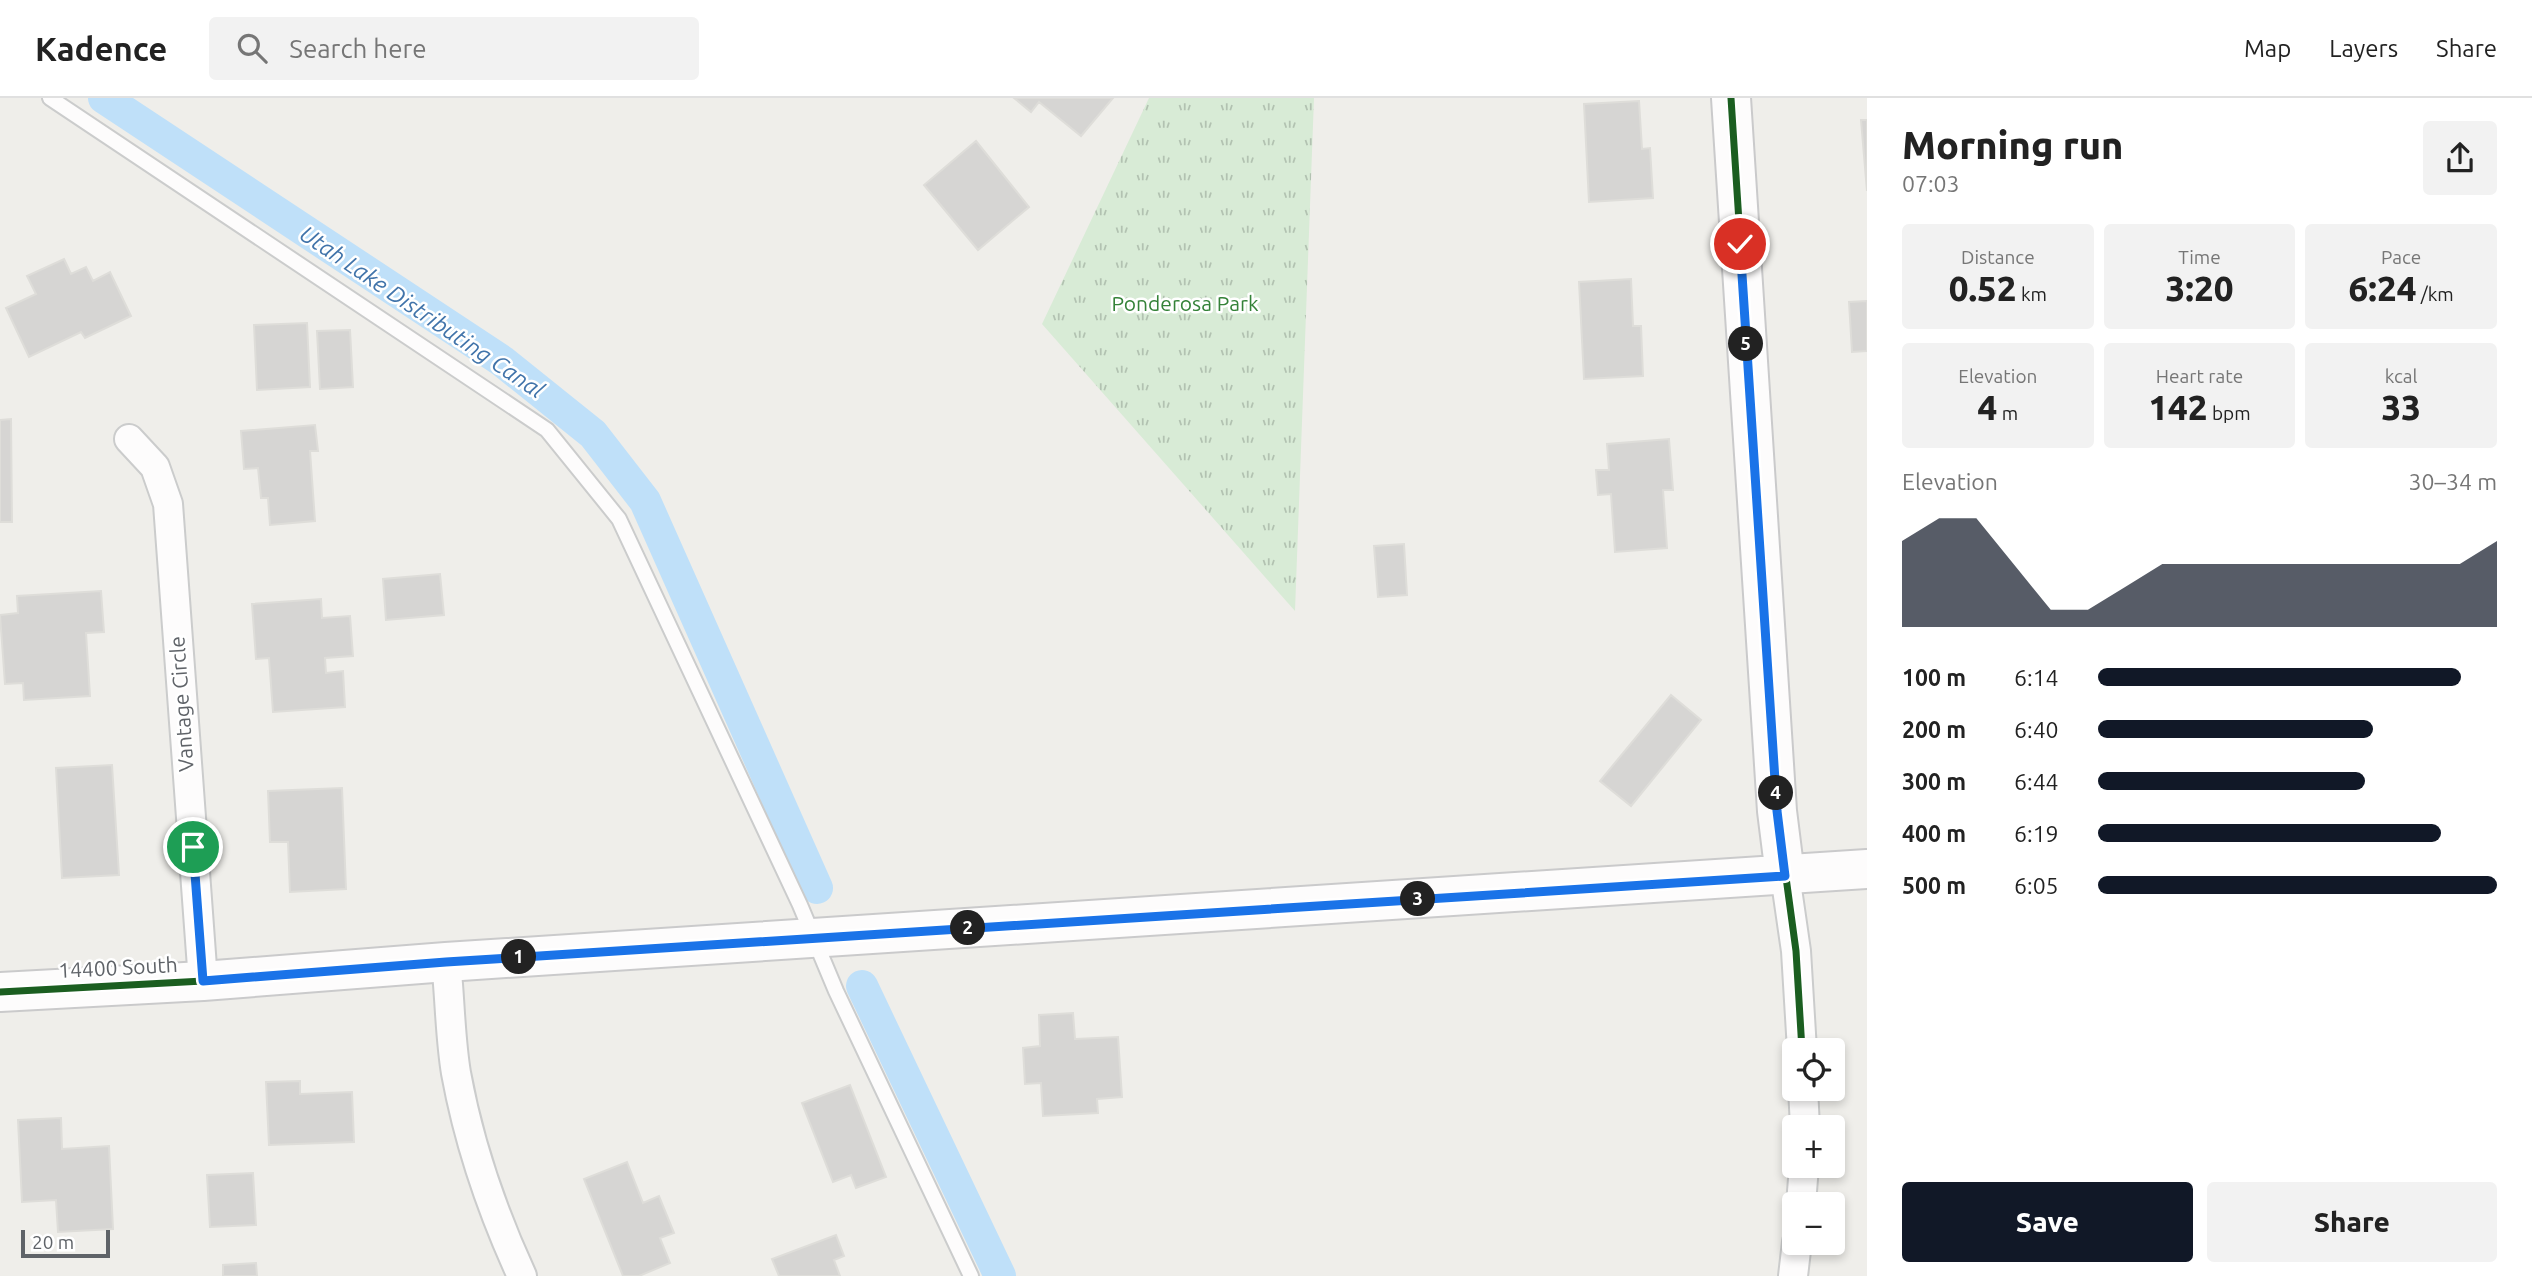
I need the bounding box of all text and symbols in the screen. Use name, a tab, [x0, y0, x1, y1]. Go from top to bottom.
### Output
search box	[209, 17, 699, 80]
icon: search	[233, 29, 271, 67]
text: Kadence	[35, 30, 167, 67]
text: Search here	[289, 34, 427, 63]
text: Map	[2244, 35, 2291, 62]
text: Layers	[2329, 35, 2398, 62]
text: Share	[2436, 35, 2497, 62]
button: share	[2423, 121, 2497, 195]
text: Morning run	[1902, 124, 2123, 166]
text: 07:03	[1902, 171, 1960, 196]
pin	[1710, 214, 1770, 274]
water label: Utah Lake Distributing Canal	[295, 220, 550, 403]
icon: check	[1721, 225, 1759, 263]
text: Distance	[1961, 246, 2035, 268]
text: Time	[2178, 246, 2221, 268]
text: Pace	[2381, 246, 2421, 268]
text: 0.52	[1949, 268, 2017, 308]
text: 3:20	[2166, 268, 2233, 308]
text: 6:24	[2349, 268, 2416, 308]
text: km	[2017, 283, 2047, 305]
text: /km	[2416, 283, 2454, 305]
park label: Ponderosa Park	[1111, 291, 1259, 315]
pin: 5	[1728, 327, 1764, 362]
text: 5	[1740, 332, 1751, 354]
text: Elevation	[1958, 365, 2037, 387]
text: Heart rate	[2156, 365, 2243, 387]
text: kcal	[2385, 365, 2418, 387]
text: 4	[1978, 387, 1997, 427]
text: 142	[2148, 387, 2208, 427]
text: 33	[2381, 387, 2421, 427]
text: m	[1997, 402, 2018, 424]
text: bpm	[2208, 402, 2251, 424]
text: Elevation	[1902, 469, 1998, 494]
text: 30–34 m	[2409, 469, 2497, 494]
street label: Vantage Circle	[164, 635, 198, 773]
text: 100 m	[1902, 665, 1966, 690]
text: 6:14	[2014, 665, 2059, 690]
text: 200 m	[1902, 717, 1966, 742]
text: 6:40	[2014, 717, 2059, 742]
text: 300 m	[1902, 769, 1966, 794]
text: 6:44	[2014, 769, 2059, 794]
pin: 4	[1758, 776, 1794, 810]
text: 4	[1770, 781, 1781, 803]
pin	[163, 817, 223, 877]
text: 400 m	[1902, 821, 1966, 846]
text: 6:19	[2014, 821, 2059, 846]
icon: arrive	[174, 828, 212, 866]
text: 500 m	[1902, 873, 1966, 898]
text: 6:05	[2014, 873, 2059, 898]
pin: 3	[1400, 882, 1436, 916]
text: 3	[1412, 887, 1423, 909]
pin: 2	[950, 910, 986, 946]
text: 2	[962, 916, 973, 938]
pin: 1	[502, 940, 536, 974]
text: 1	[513, 945, 524, 967]
street label: 14400 South	[58, 952, 178, 982]
map controls	[1782, 1038, 1845, 1255]
button: locate	[1782, 1038, 1845, 1101]
button: +	[1782, 1115, 1845, 1178]
button: Save	[1902, 1182, 2193, 1262]
button: Share	[2207, 1182, 2497, 1262]
button: −	[1782, 1192, 1845, 1255]
scale bar	[21, 1227, 110, 1259]
text: 20 m	[32, 1231, 74, 1253]

